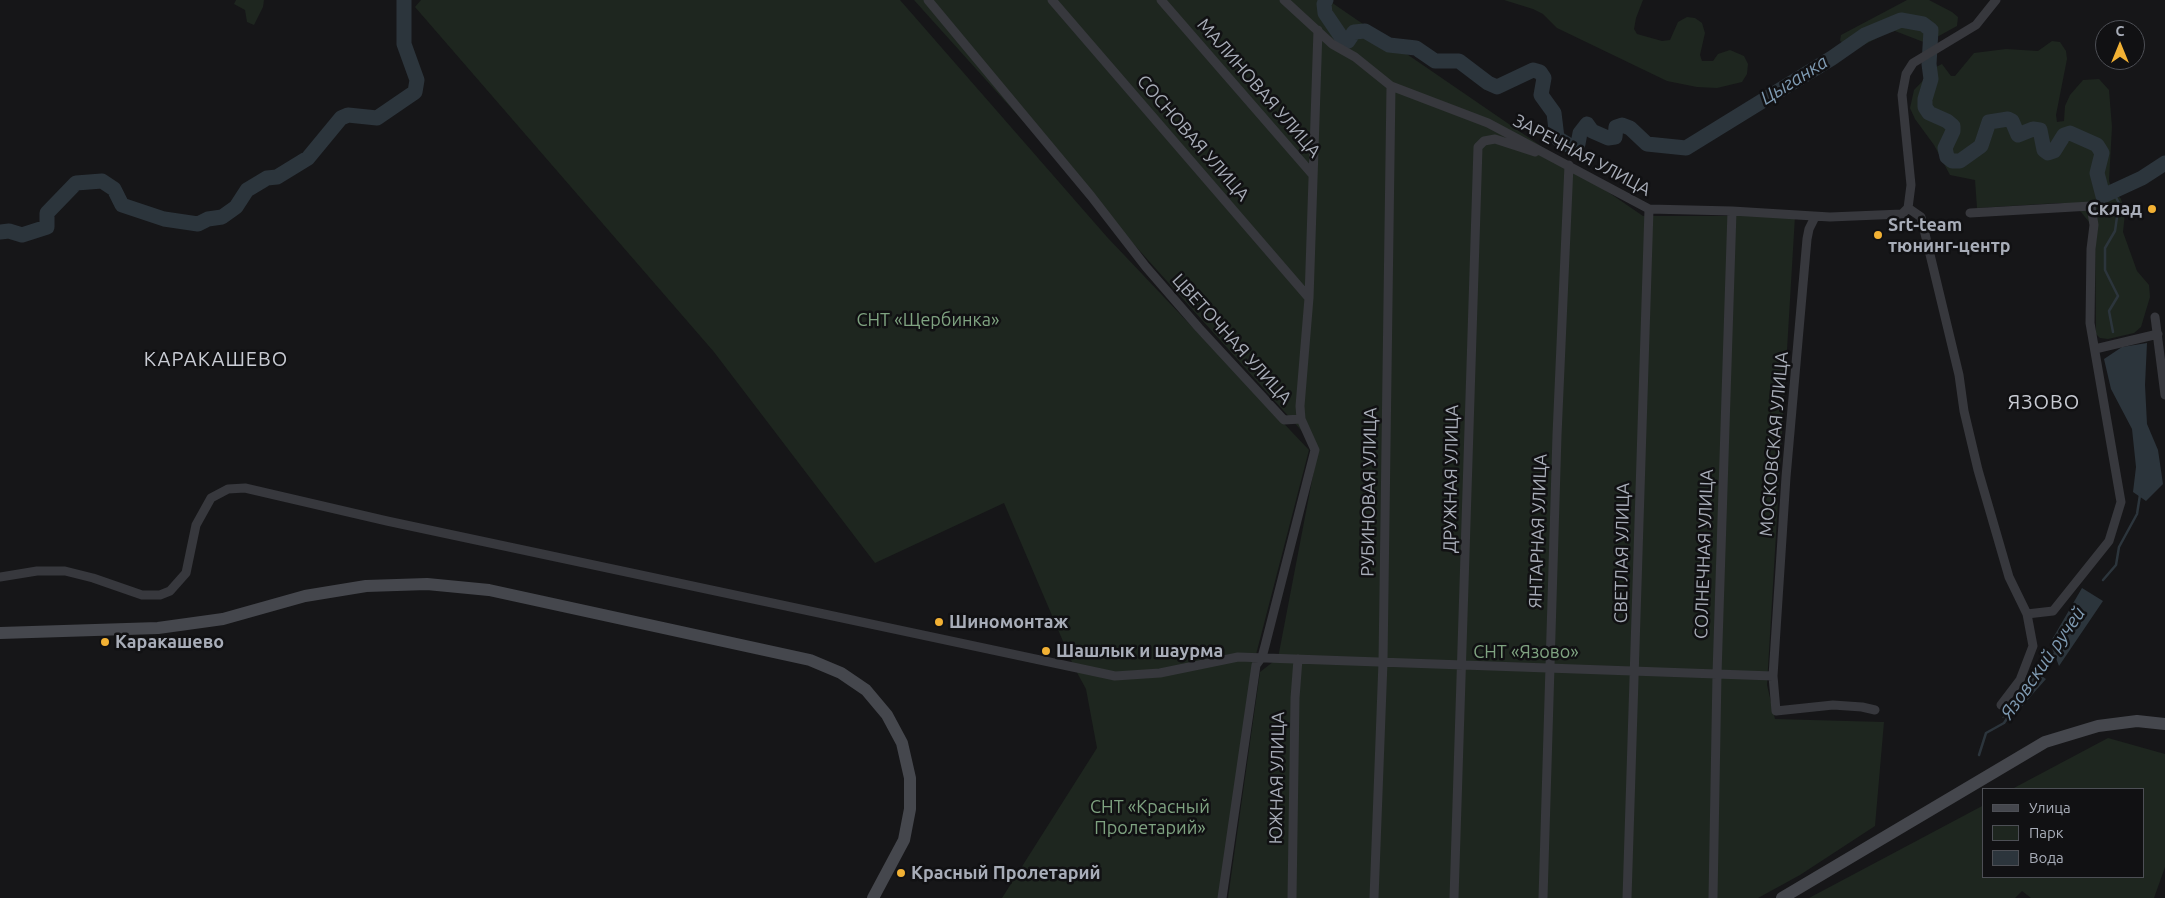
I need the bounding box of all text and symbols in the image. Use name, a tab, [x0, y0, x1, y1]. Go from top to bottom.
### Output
street label: МАЛИНОВАЯ УЛИЦА	[1193, 14, 1325, 162]
north arrow	[2095, 20, 2145, 70]
text: С	[2116, 23, 2124, 39]
water label: Цыганка	[1756, 50, 1832, 110]
street label: СОСНОВАЯ УЛИЦА	[1132, 70, 1254, 206]
street label: ЗАРЕЧНАЯ УЛИЦА	[1509, 110, 1655, 200]
place label: Склад	[2087, 198, 2142, 220]
marker: Склад	[2146, 203, 2158, 215]
place label: Srt-team тюнинг-центр	[1888, 214, 2011, 256]
marker: Srt-team тюнинг-центр	[1872, 229, 1884, 241]
street label: ЦВЕТОЧНАЯ УЛИЦА	[1168, 269, 1296, 409]
park label: СНТ «Щербинка»	[856, 309, 1000, 331]
district label: КАРАКАШЕВО	[142, 347, 290, 371]
street label: МОСКОВСКАЯ УЛИЦА	[1755, 351, 1793, 537]
district label: ЯЗОВО	[2007, 390, 2081, 414]
street label: ДРУЖНАЯ УЛИЦА	[1439, 405, 1463, 553]
street label: РУБИНОВАЯ УЛИЦА	[1357, 407, 1381, 577]
street label: ЯНТАРНАЯ УЛИЦА	[1525, 453, 1551, 609]
street label: СОЛНЕЧНАЯ УЛИЦА	[1690, 469, 1718, 639]
street label: СВЕТЛАЯ УЛИЦА	[1610, 482, 1634, 624]
water label: Язовский ручей	[1996, 603, 2090, 723]
place label: Шиномонтаж	[949, 611, 1068, 633]
marker: Шиномонтаж	[933, 616, 945, 628]
place label: Каракашево	[115, 631, 224, 653]
marker: Каракашево	[99, 636, 111, 648]
place label: Шашлык и шаурма	[1056, 640, 1223, 662]
park label: СНТ «Язово»	[1473, 641, 1579, 663]
marker: Шашлык и шаурма	[1040, 645, 1052, 657]
street label: ЮЖНАЯ УЛИЦА	[1265, 712, 1289, 844]
legend	[1982, 788, 2145, 878]
park label: СНТ «Красный Пролетарий»	[1090, 796, 1210, 839]
text: Улица	[2029, 799, 2071, 816]
text: Парк	[2029, 824, 2064, 841]
text: Вода	[2029, 849, 2064, 866]
place label: Красный Пролетарий	[911, 862, 1100, 884]
marker: Красный Пролетарий	[895, 867, 907, 879]

